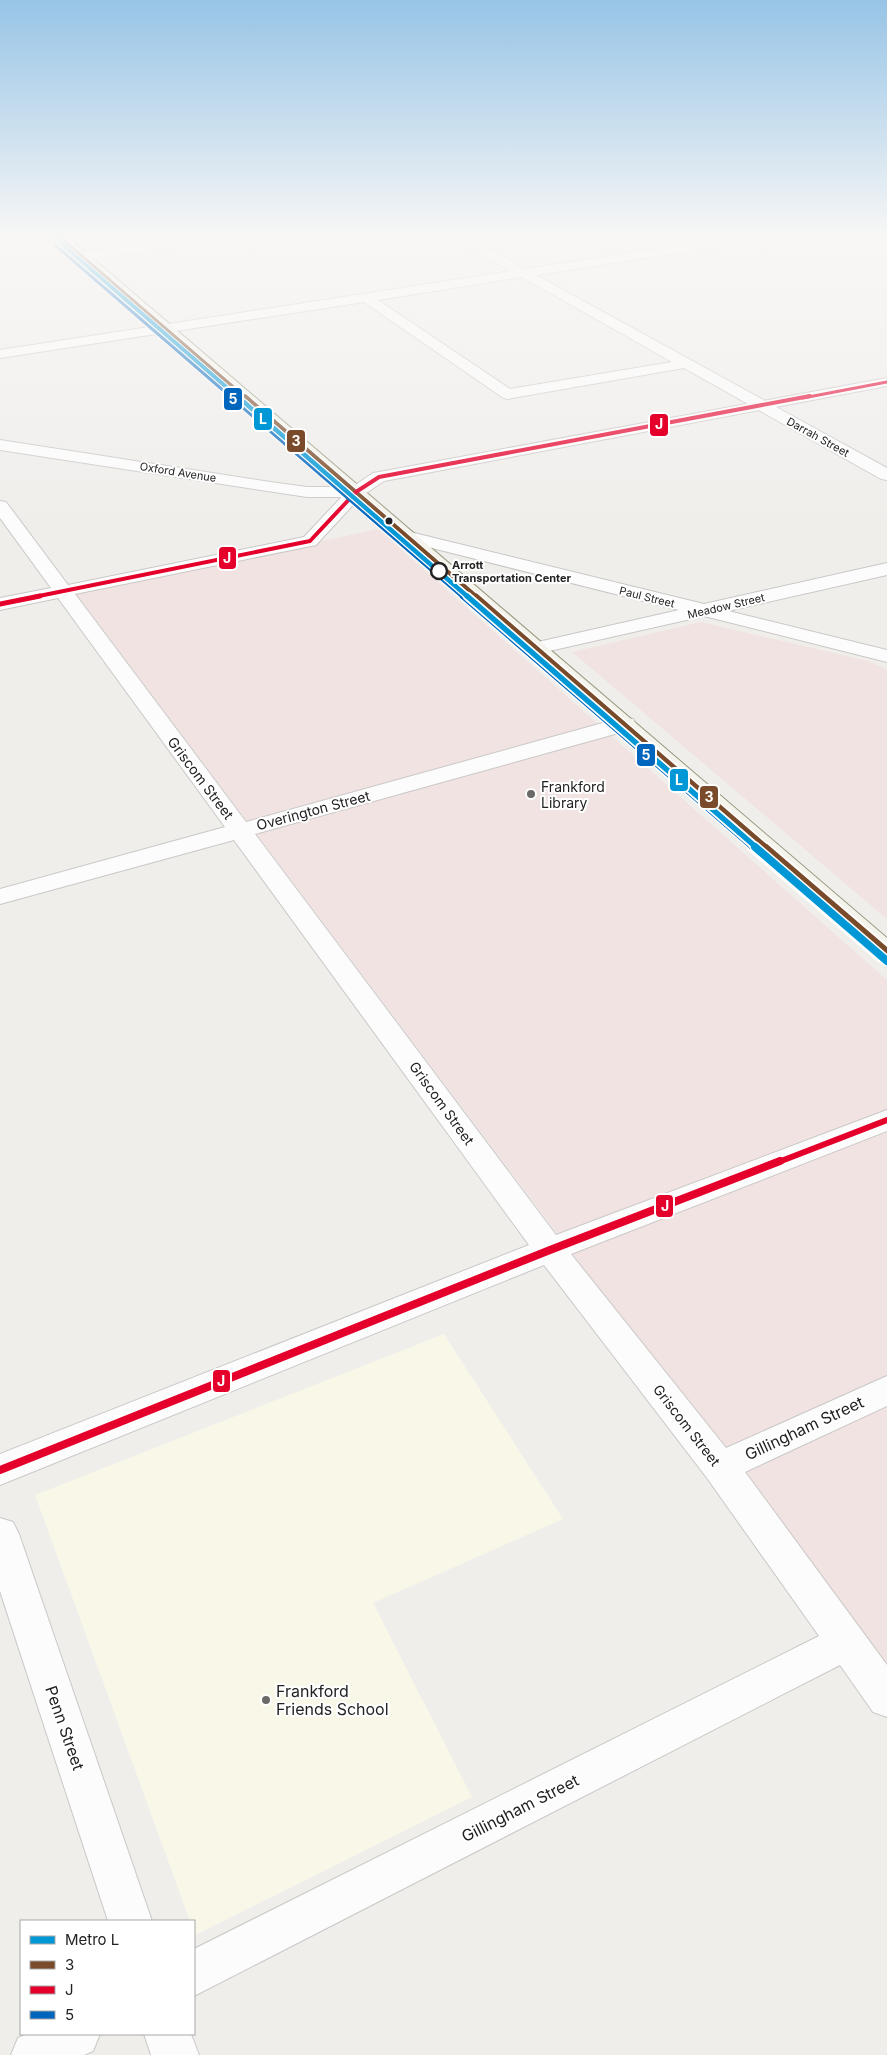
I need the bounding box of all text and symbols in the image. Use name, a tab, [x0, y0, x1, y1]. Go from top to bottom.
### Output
line badge: 5	[223, 387, 243, 411]
text: 5	[229, 390, 238, 407]
line badge: L	[253, 407, 273, 431]
text: L	[259, 410, 267, 427]
line badge: J	[649, 413, 669, 437]
street label: Darrah Street	[784, 414, 852, 460]
text: J	[655, 415, 663, 432]
line badge: 3	[286, 429, 306, 453]
text: 3	[291, 432, 301, 449]
street label: Oxford Avenue	[139, 459, 217, 485]
unlabelled marker	[384, 516, 394, 526]
line badge: J	[218, 546, 237, 570]
text: J	[223, 549, 231, 566]
place label: Arrott Transportation Center	[452, 558, 572, 585]
marker: Arrott Transportation Center	[430, 562, 448, 580]
street label: Paul Street	[618, 583, 676, 611]
street label: Meadow Street	[686, 590, 766, 622]
street label: Griscom Street	[164, 733, 238, 823]
line badge: 5	[636, 743, 656, 767]
text: 5	[642, 746, 651, 763]
line badge: L	[669, 768, 689, 792]
text: L	[675, 771, 683, 788]
place label: Frankford Library	[541, 778, 605, 811]
line badge: 3	[699, 785, 719, 809]
street label: Overington Street	[254, 787, 372, 833]
marker: Frankford Library	[525, 788, 537, 800]
text: 3	[704, 788, 714, 805]
street label: Griscom Street	[406, 1058, 478, 1148]
line badge: J	[655, 1194, 674, 1218]
text: J	[661, 1197, 669, 1214]
line badge: J	[212, 1369, 231, 1393]
text: J	[217, 1372, 225, 1389]
street label: Griscom Street	[650, 1381, 724, 1469]
street label: Gillingham Street	[741, 1392, 867, 1464]
place label: Frankford Friends School	[276, 1681, 389, 1719]
street label: Penn Street	[41, 1683, 89, 1773]
marker: Frankford Friends School	[260, 1694, 272, 1706]
street label: Gillingham Street	[458, 1770, 582, 1846]
legend	[20, 1920, 195, 2035]
text: Metro L	[65, 1930, 119, 1949]
text: 3	[65, 1955, 74, 1974]
text: J	[65, 1980, 74, 1999]
text: 5	[65, 2005, 74, 2024]

